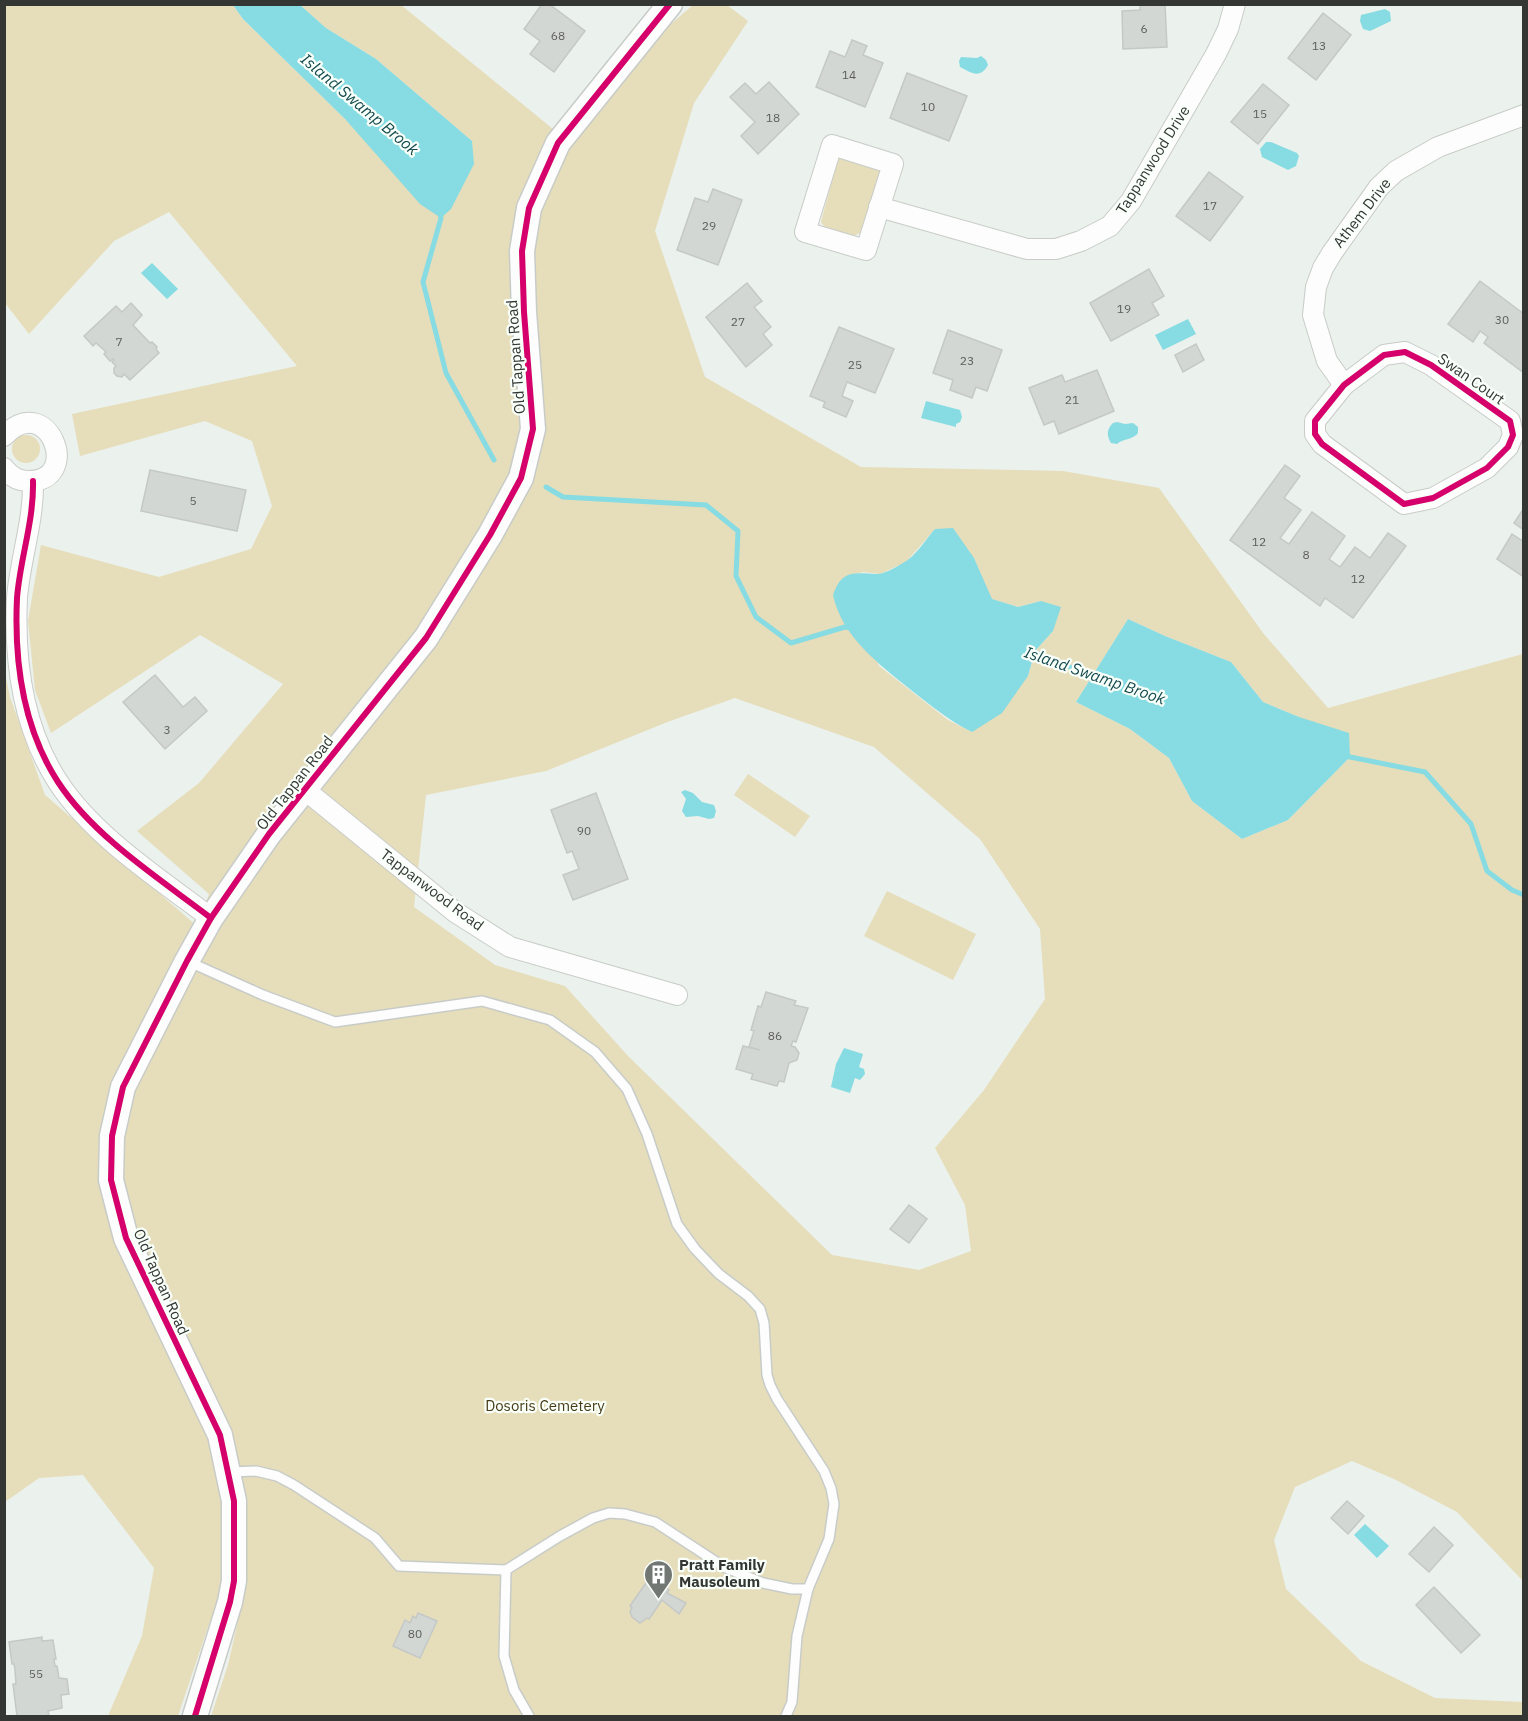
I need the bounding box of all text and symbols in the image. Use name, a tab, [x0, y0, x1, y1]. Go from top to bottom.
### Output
house number: 6	[1140, 21, 1148, 36]
house number: 68	[551, 28, 565, 43]
house number: 13	[1312, 38, 1326, 53]
water label: Island Swamp Brook	[297, 49, 424, 160]
house number: 14	[842, 67, 856, 82]
house number: 10	[921, 99, 935, 114]
street label: Tappanwood Drive	[1111, 102, 1194, 218]
house number: 15	[1253, 106, 1267, 121]
house number: 18	[766, 110, 780, 125]
street label: Athem Drive	[1329, 174, 1395, 251]
house number: 17	[1203, 198, 1217, 213]
house number: 29	[702, 218, 716, 233]
street label: Old Tappan Road	[502, 299, 529, 415]
house number: 19	[1117, 301, 1131, 316]
house number: 30	[1495, 312, 1509, 327]
house number: 27	[731, 314, 745, 329]
house number: 7	[115, 334, 123, 349]
street label: Swan Court	[1434, 349, 1508, 409]
house number: 23	[960, 353, 974, 368]
house number: 25	[848, 357, 862, 372]
house number: 21	[1065, 392, 1079, 407]
house number: 5	[189, 493, 197, 508]
house number: 12	[1252, 534, 1266, 549]
house number: 8	[1302, 547, 1310, 562]
house number: 12	[1351, 571, 1365, 586]
water label: Island Swamp Brook	[1022, 641, 1169, 709]
house number: 3	[163, 722, 171, 737]
street label: Old Tappan Road	[252, 732, 337, 834]
house number: 90	[577, 823, 591, 838]
street label: Tappanwood Road	[377, 845, 488, 935]
house number: 86	[768, 1028, 782, 1043]
street label: Old Tappan Road	[130, 1226, 193, 1338]
park label: Dosoris Cemetery	[485, 1396, 605, 1415]
place label: Pratt Family Mausoleum	[679, 1555, 765, 1591]
building icon: Pratt Family Mausoleum	[642, 1558, 674, 1600]
house number: 80	[408, 1626, 422, 1641]
house number: 55	[29, 1666, 43, 1681]

